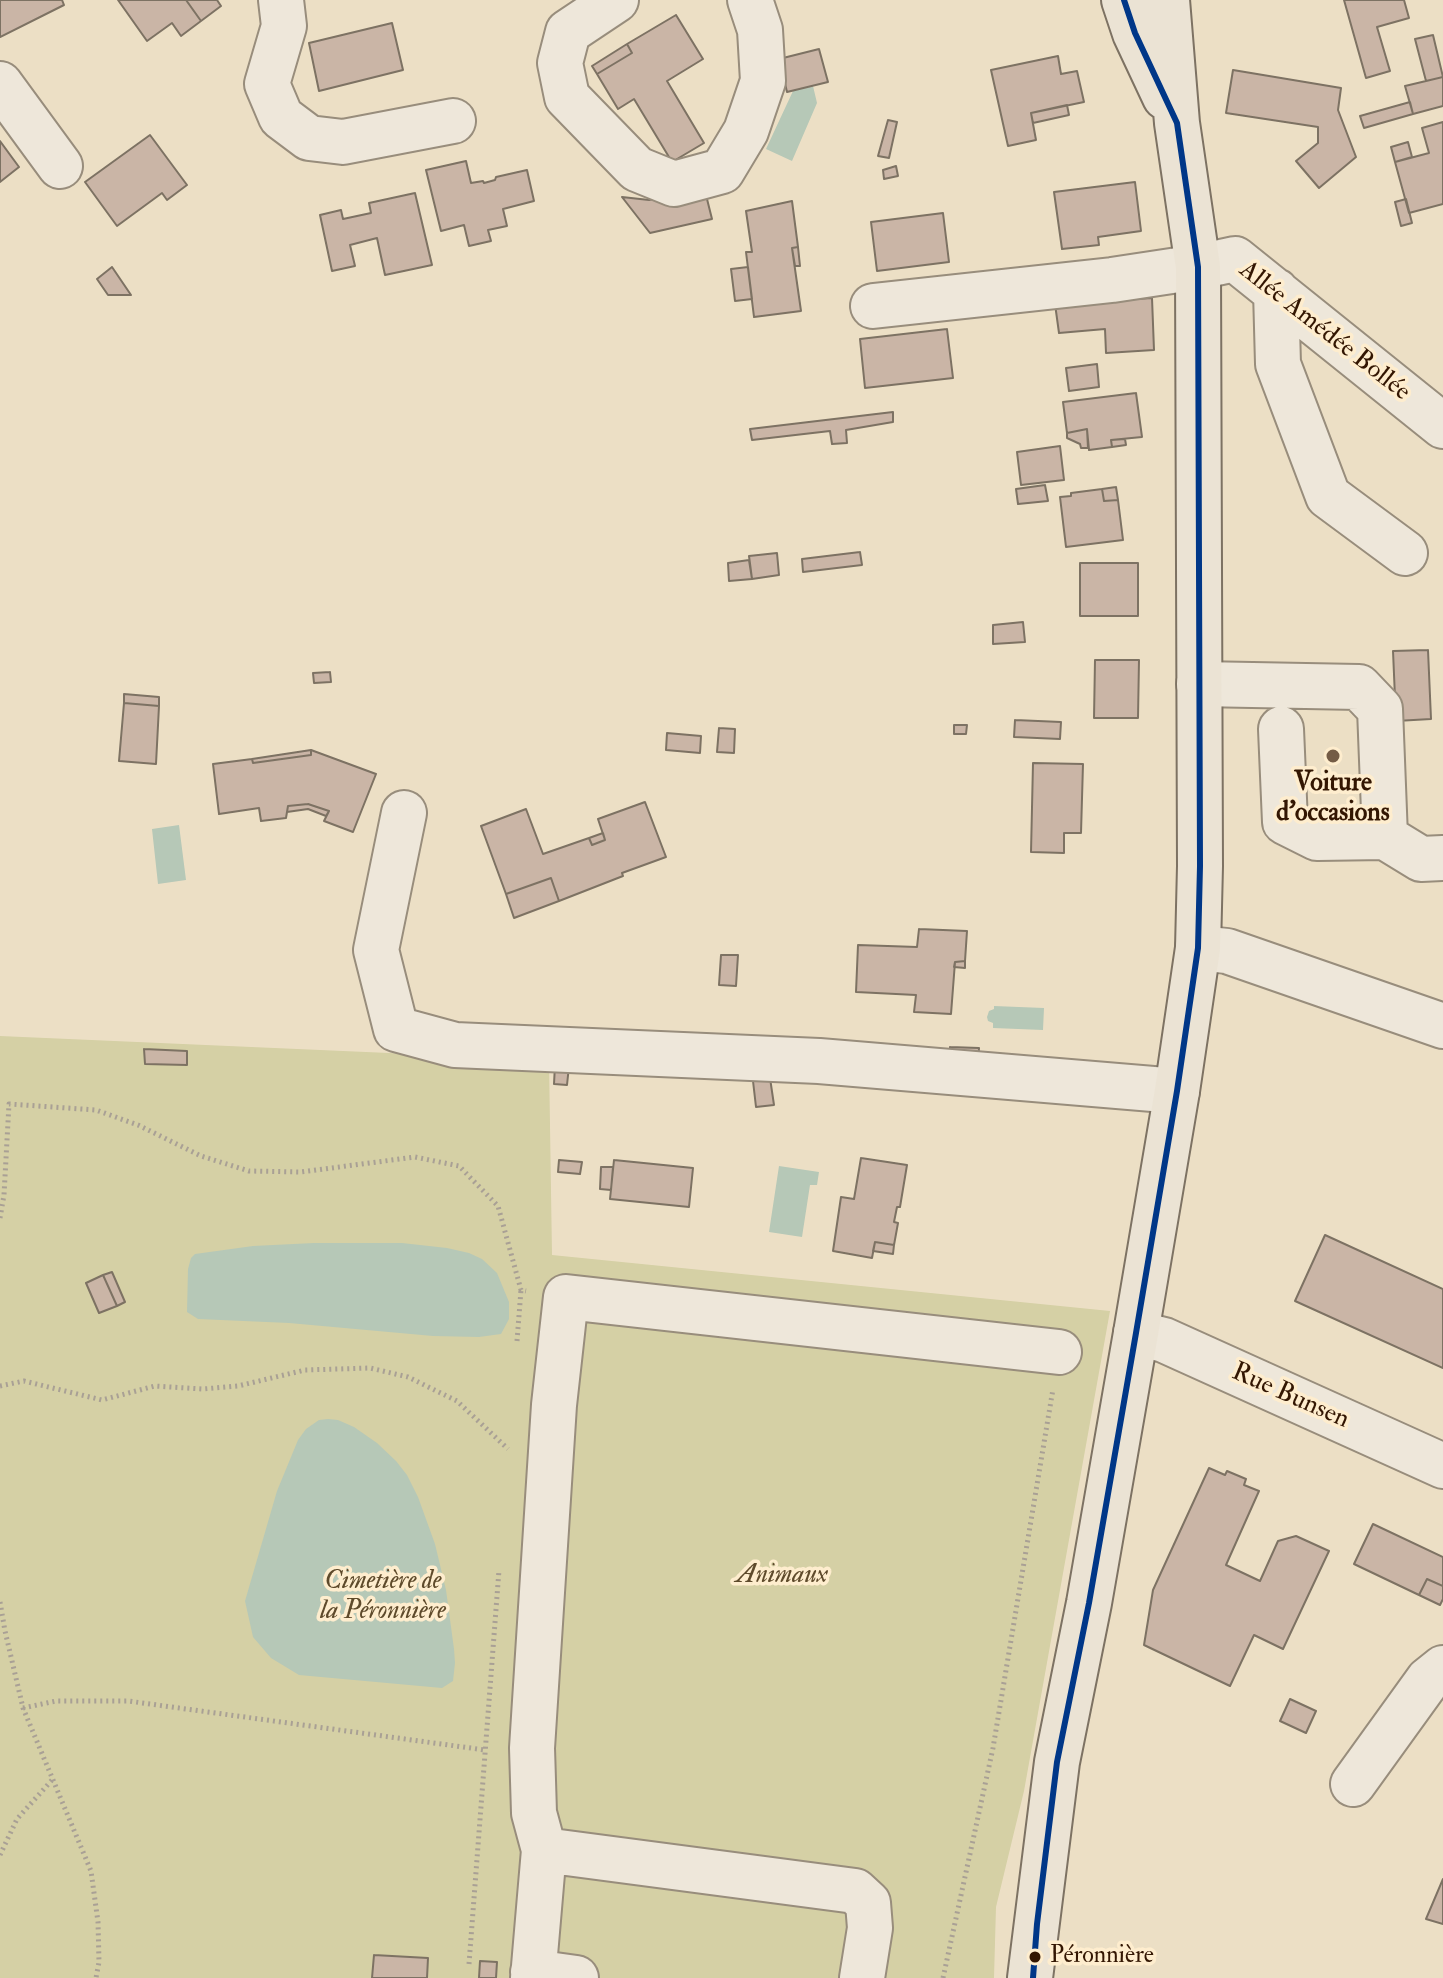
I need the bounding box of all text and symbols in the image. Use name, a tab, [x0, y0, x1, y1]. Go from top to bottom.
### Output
street label: Allée Amédée Bollée	[1232, 255, 1416, 409]
marker: Voiture d'occasions	[1324, 747, 1342, 765]
place label: Voiture d'occasions	[1276, 768, 1390, 830]
street label: Rue Bunsen	[1226, 1357, 1354, 1437]
park label: Animaux	[736, 1560, 828, 1592]
park label: Cimetière de la Péronnière	[320, 1566, 446, 1628]
place label: Péronnière	[1050, 1943, 1154, 1971]
marker: Péronnière	[1027, 1949, 1043, 1965]

